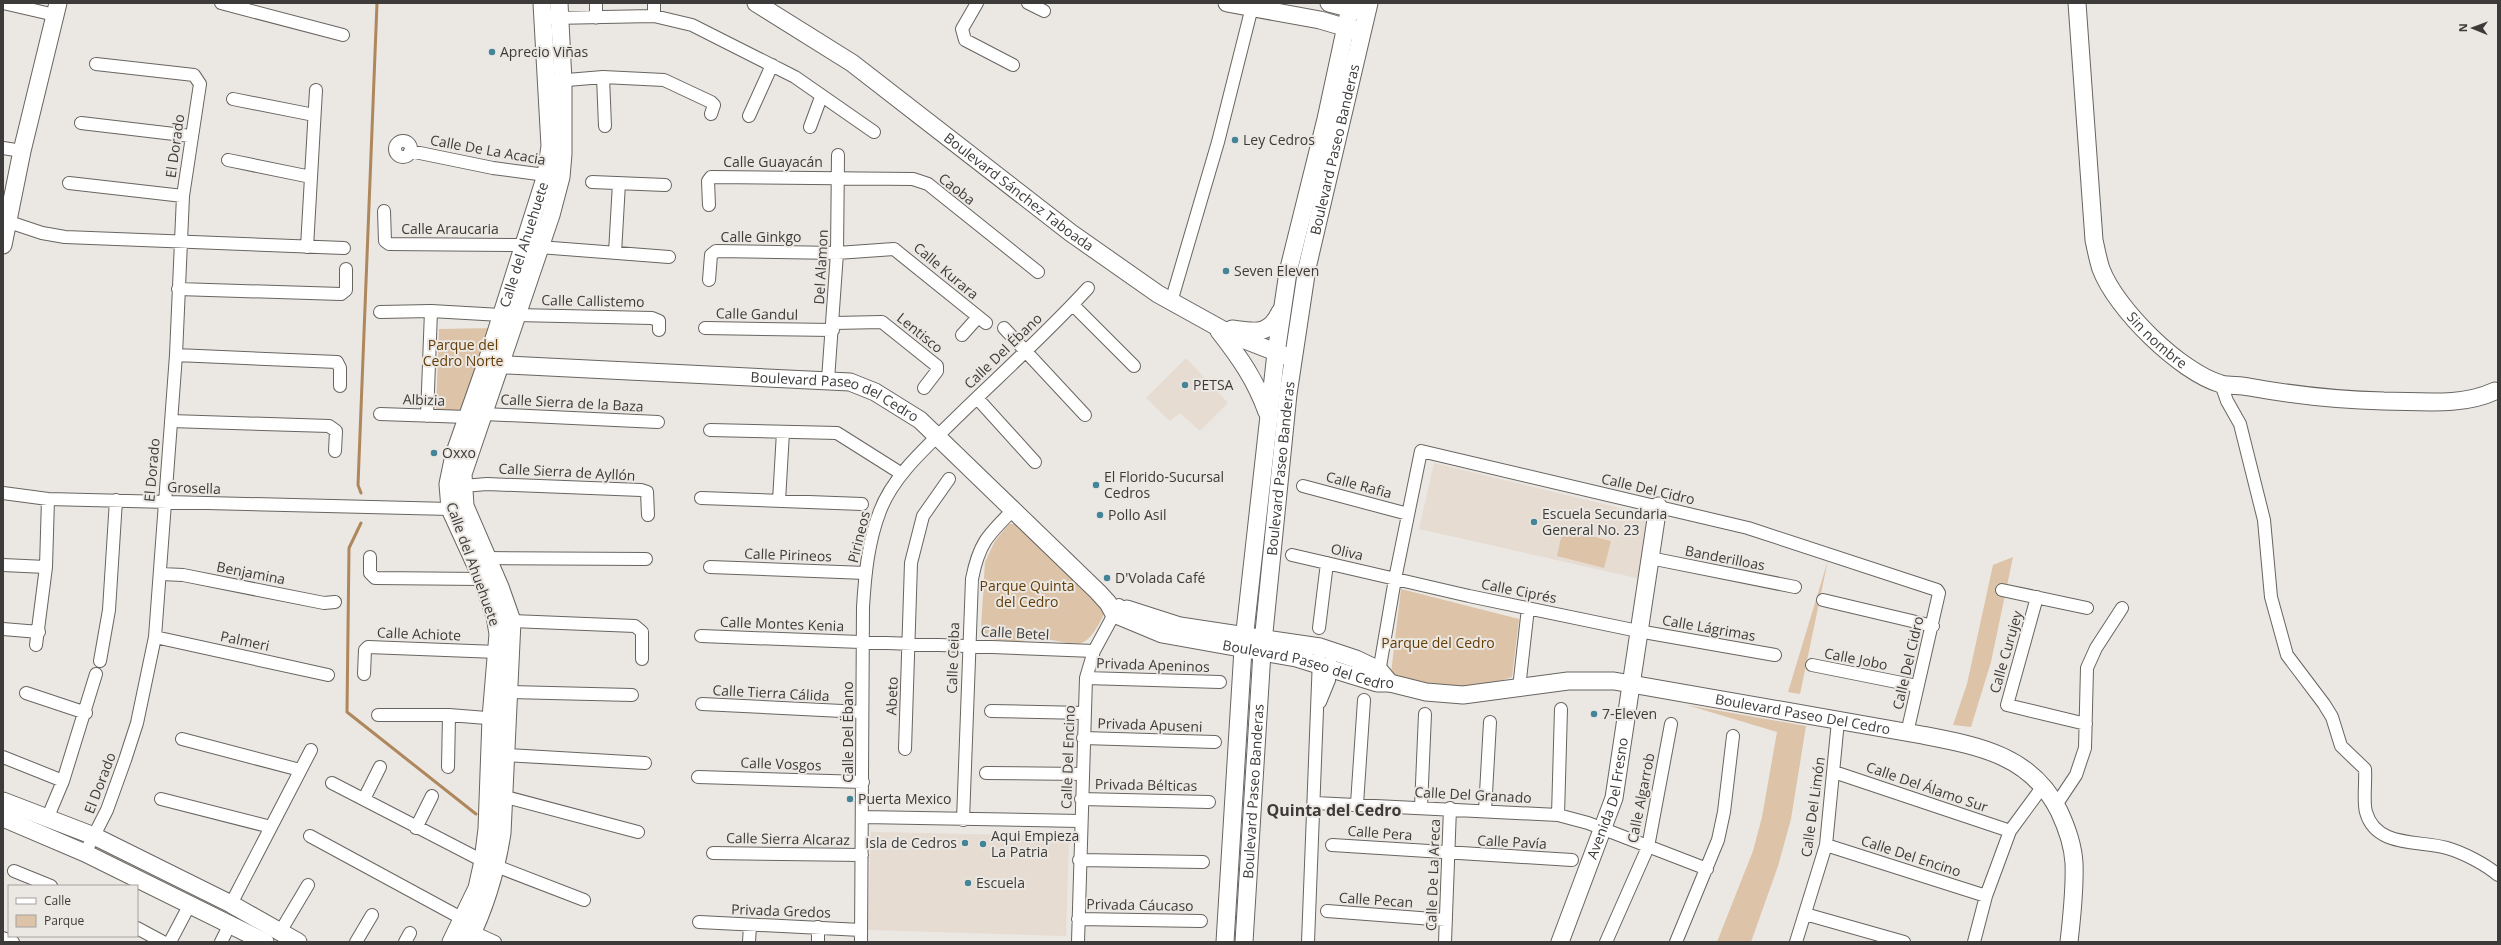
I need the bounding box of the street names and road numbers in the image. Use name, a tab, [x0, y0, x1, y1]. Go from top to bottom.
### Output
street label: Boulevard Paseo Banderas	[1305, 62, 1364, 237]
street label: El Dorado	[161, 113, 188, 179]
street label: Boulevard Sánchez Taboada	[940, 128, 1098, 255]
street label: Calle De La Acacia	[429, 130, 547, 169]
street label: Calle Guayacán	[723, 152, 823, 171]
street label: Caoba	[935, 168, 979, 209]
street label: Calle del Ahuehuete	[495, 179, 552, 310]
street label: Calle Araucaria	[401, 219, 499, 238]
street label: Calle Ginkgo	[721, 227, 801, 246]
street label: Del Alamon	[809, 229, 832, 305]
street label: Calle Kurara	[910, 238, 983, 303]
street label: Calle Callistemo	[541, 290, 645, 311]
street label: Calle Gandul	[716, 303, 798, 324]
street label: Sin nombre	[2123, 307, 2191, 373]
street label: Lentisco	[893, 308, 947, 357]
street label: Calle Del Ébano	[960, 309, 1046, 393]
street label: Boulevard Paseo del Cedro	[750, 367, 922, 426]
street label: Boulevard Paseo Banderas	[1262, 380, 1299, 556]
street label: Albizia	[403, 389, 446, 410]
street label: Calle Sierra de la Baza	[500, 389, 644, 416]
street label: El Dorado	[139, 437, 164, 503]
street label: Calle Sierra de Ayllón	[498, 458, 636, 485]
street label: Calle Rafia	[1324, 467, 1394, 502]
street label: Calle Del Cidro	[1599, 469, 1697, 509]
street label: Grosella	[167, 477, 221, 498]
street label: Calle del Ahuehuete	[442, 499, 505, 629]
street label: Pirineos	[843, 509, 874, 565]
street label: Oliva	[1329, 539, 1365, 564]
street label: Banderilloas	[1684, 540, 1767, 575]
street label: Calle Pirineos	[744, 543, 833, 566]
street label: Benjamina	[215, 557, 287, 588]
street label: Calle Ciprés	[1480, 574, 1559, 607]
street label: Calle Curujey	[1985, 607, 2027, 695]
street label: Calle Lágrimas	[1661, 610, 1758, 645]
street label: Calle Montes Kenia	[720, 612, 844, 635]
street label: Calle Del Cidro	[1888, 614, 1928, 712]
street label: Calle Betel	[980, 621, 1050, 644]
street label: Calle Ceiba	[942, 622, 963, 694]
street label: Calle Achiote	[377, 623, 462, 644]
street label: Palmeri	[219, 626, 271, 655]
street label: Boulevard Paseo del Cedro	[1221, 635, 1394, 692]
street label: Calle Jobo	[1823, 643, 1889, 674]
street label: Privada Apeninos	[1096, 653, 1210, 676]
street label: Abeto	[881, 676, 902, 716]
street label: Calle Tierra Cálida	[712, 680, 830, 705]
street label: Calle Del Ëbano	[838, 681, 857, 783]
street label: Boulevard Paseo Del Cedro	[1714, 689, 1892, 738]
street label: Boulevard Paseo Banderas	[1238, 703, 1268, 879]
street label: Calle Del Encino	[1056, 705, 1079, 809]
street label: Privada Apuseni	[1097, 713, 1203, 736]
street label: Avenida Del Fresno	[1582, 736, 1632, 862]
street label: El Dorado	[79, 750, 120, 816]
street label: Calle Algarrob	[1622, 751, 1659, 845]
street label: Calle Vosgos	[740, 753, 822, 774]
street label: Calle Del Limón	[1796, 756, 1829, 858]
street label: Calle Del Álamo Sur	[1864, 757, 1991, 816]
street label: Privada Bélticas	[1095, 774, 1198, 795]
street label: Calle Del Granado	[1414, 782, 1532, 807]
street label: Calle De La Areca	[1421, 818, 1444, 932]
street label: Calle Pera	[1347, 821, 1413, 844]
street label: Calle Sierra Alcaraz	[726, 828, 851, 849]
street label: Calle Pavía	[1477, 830, 1547, 853]
street label: Calle Del Encino	[1859, 830, 1964, 881]
street label: Calle Pecan	[1338, 887, 1414, 912]
street label: Privada Cáucaso	[1086, 894, 1194, 915]
street label: Privada Gredos	[731, 899, 832, 922]

